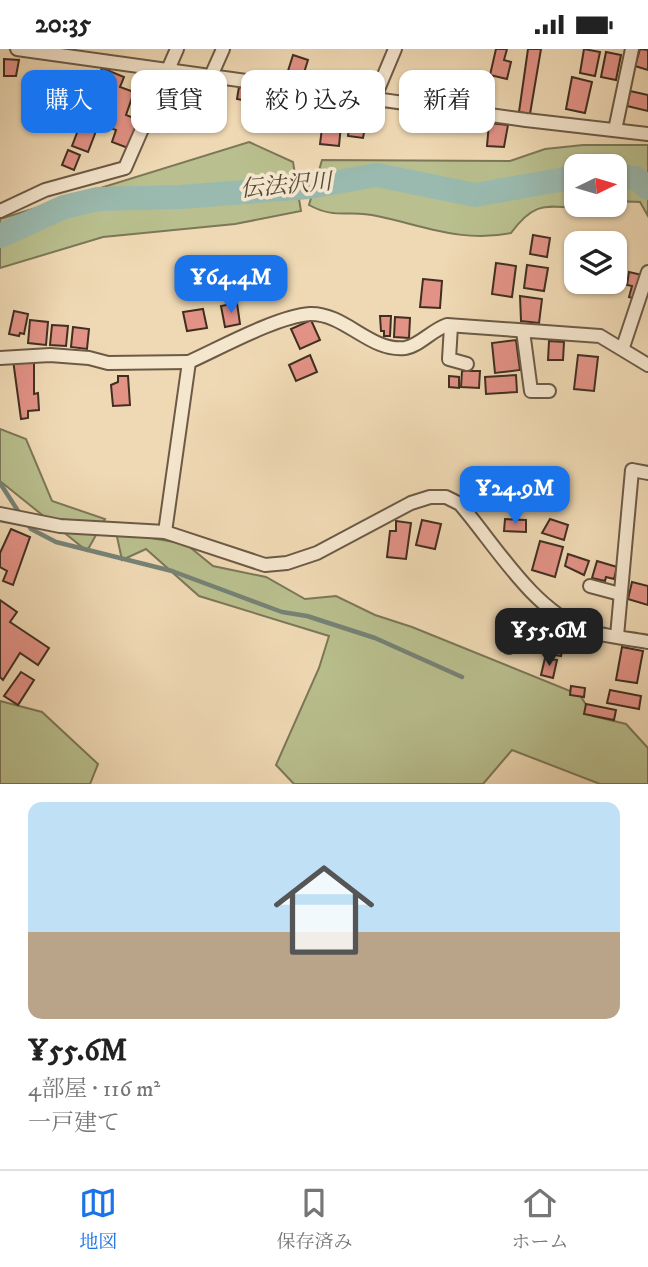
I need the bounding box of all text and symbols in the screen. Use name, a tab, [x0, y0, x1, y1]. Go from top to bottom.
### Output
text: 20:35	[35, 8, 91, 41]
chip: 購入	[21, 70, 117, 133]
chip: 賃貸	[131, 70, 227, 133]
chip: 絞り込み	[241, 70, 385, 133]
chip: 新着	[399, 70, 495, 133]
north arrow	[564, 154, 626, 217]
map controls	[564, 154, 627, 294]
water label: 伝法沢川	[239, 167, 336, 204]
button: layers	[564, 231, 627, 294]
pin: ¥64.4M	[174, 255, 288, 315]
text: ¥64.4M	[190, 263, 272, 292]
pin: ¥24.9M	[458, 467, 572, 526]
text: ¥24.9M	[476, 474, 554, 503]
pin: ¥55.6M	[492, 609, 606, 668]
text: ¥55.6M	[511, 616, 587, 645]
icon: home	[261, 847, 387, 973]
text: ¥55.6M	[28, 1033, 127, 1070]
text: 4部屋 · 116 m²	[28, 1075, 160, 1104]
text: 一戸建て	[28, 1109, 120, 1138]
tab: 地図	[79, 1184, 118, 1254]
tab: 保存済み	[276, 1184, 353, 1254]
tab: ホーム	[511, 1184, 569, 1254]

